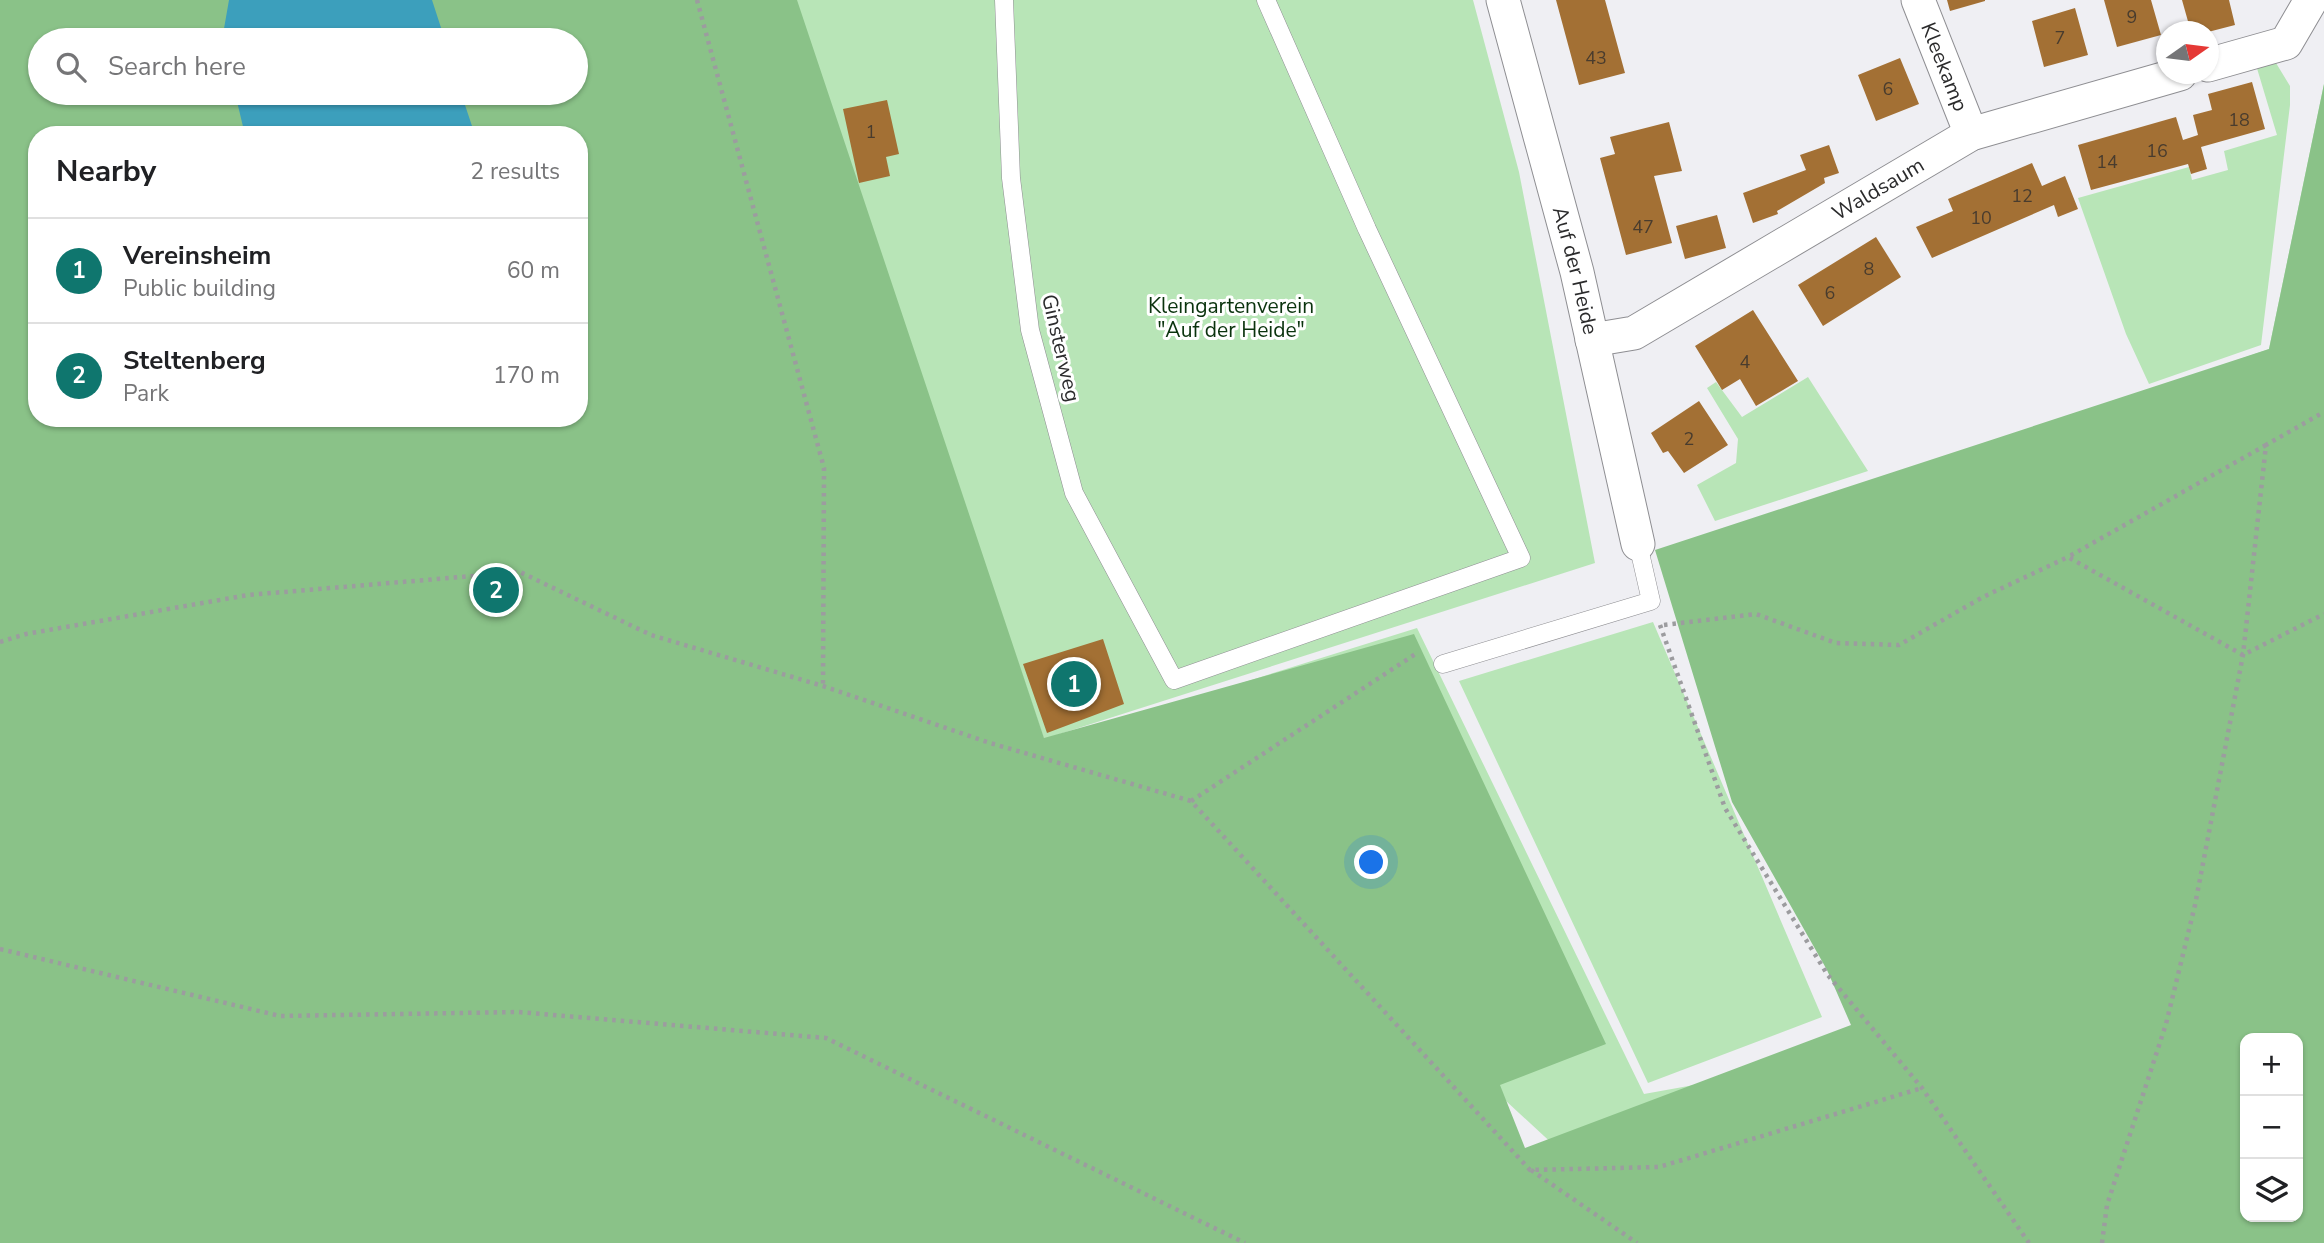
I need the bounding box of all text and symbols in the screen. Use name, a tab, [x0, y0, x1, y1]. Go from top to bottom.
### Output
house number: 9	[2127, 5, 2137, 29]
street label: Kleekamp	[1914, 18, 1975, 116]
north arrow	[2156, 21, 2219, 84]
house number: 7	[2055, 26, 2065, 50]
search box	[28, 28, 588, 105]
house number: 43	[1585, 46, 1607, 70]
icon: search	[52, 48, 90, 86]
text: Search here	[108, 49, 246, 84]
house number: 6	[1883, 77, 1893, 101]
house number: 18	[2228, 108, 2250, 132]
house number: 1	[866, 120, 876, 144]
house number: 16	[2146, 139, 2168, 163]
house number: 14	[2096, 150, 2118, 174]
text: Nearby	[56, 151, 156, 192]
street label: Waldsaum	[1827, 151, 1929, 227]
text: 2 results	[470, 156, 560, 187]
house number: 12	[2011, 184, 2033, 208]
street label: Auf der Heide	[1546, 203, 1605, 337]
house number: 10	[1970, 206, 1992, 230]
house number: 47	[1632, 215, 1654, 239]
text: Vereinsheim	[123, 238, 271, 273]
text: 1	[72, 255, 86, 286]
text: 60 m	[507, 255, 560, 286]
house number: 8	[1864, 257, 1874, 281]
text: Public building	[123, 273, 276, 304]
house number: 6	[1825, 281, 1835, 305]
street label: Ginsterweg	[1035, 291, 1087, 405]
park label: Kleingartenverein "Auf der Heide"	[1148, 292, 1314, 344]
text: Steltenberg	[123, 343, 266, 378]
house number: 4	[1740, 350, 1751, 374]
text: 2	[72, 360, 86, 391]
text: 170 m	[493, 360, 560, 391]
text: Park	[123, 378, 169, 409]
house number: 2	[1684, 427, 1694, 451]
pin: 2	[473, 564, 519, 616]
pin: 1	[1051, 658, 1097, 710]
your location	[1354, 845, 1388, 879]
map controls	[2240, 1033, 2303, 1222]
button: +	[2240, 1033, 2303, 1096]
button: −	[2240, 1096, 2303, 1159]
button: layers	[2240, 1159, 2303, 1222]

